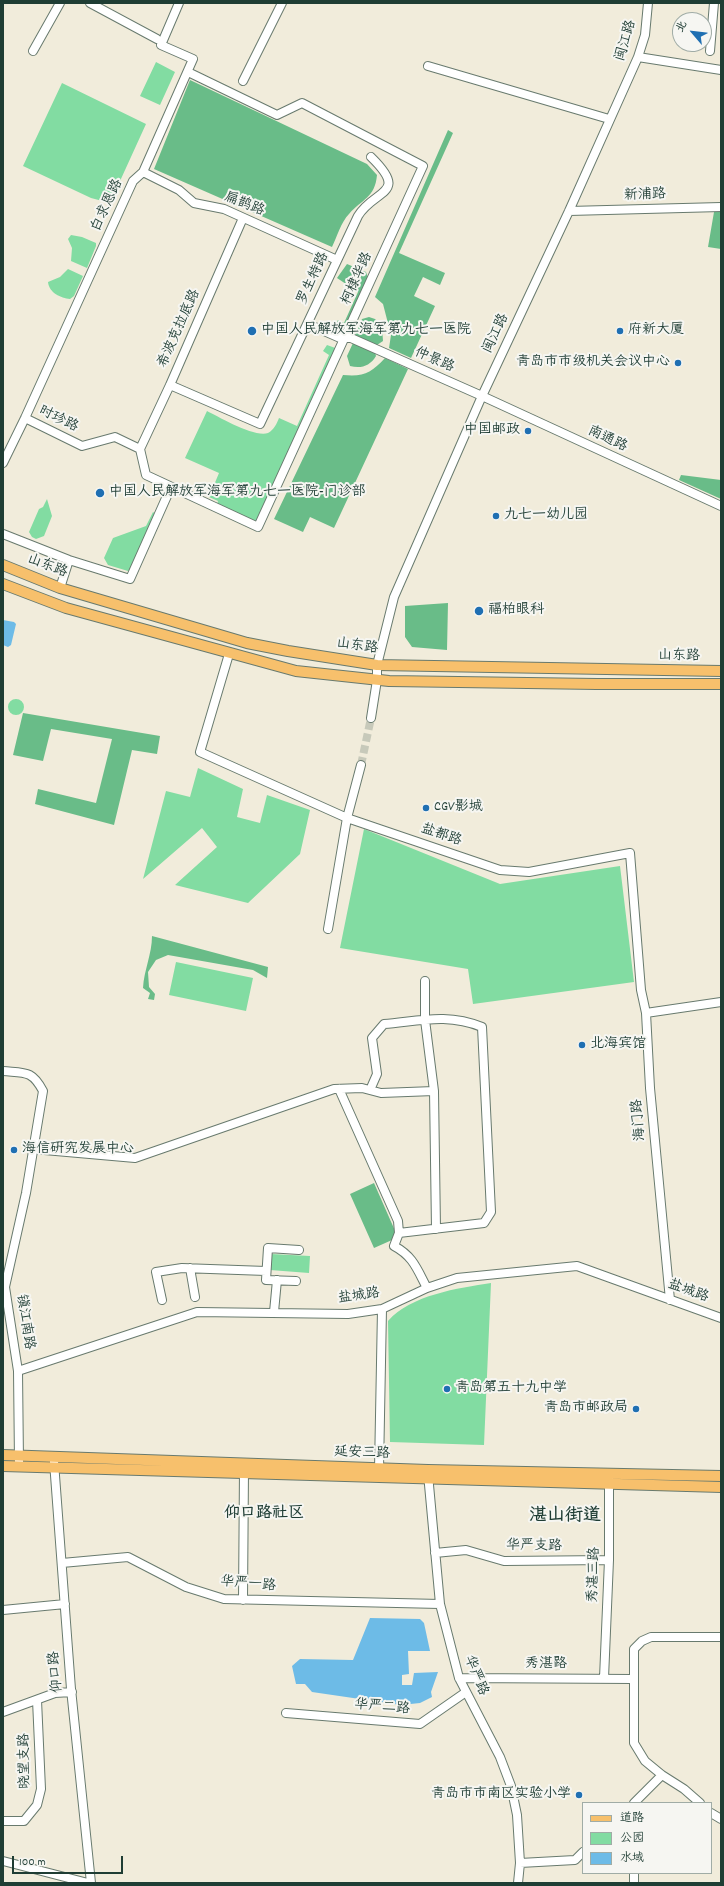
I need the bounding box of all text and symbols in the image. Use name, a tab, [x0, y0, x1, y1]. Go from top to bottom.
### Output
north arrow	[672, 12, 712, 52]
street label: 闽江路	[613, 18, 641, 64]
text: 北	[673, 18, 692, 35]
street label: 白求恩路	[89, 177, 127, 235]
street label: 新浦路	[624, 187, 666, 205]
street label: 扁鹊路	[221, 189, 267, 221]
street label: 罗生特路	[295, 250, 333, 308]
street label: 柯棣华路	[339, 250, 377, 308]
street label: 希波克拉底路	[155, 287, 205, 371]
street label: 闽江路	[481, 311, 513, 357]
place label: 中国人民解放军海军第九七一医院	[261, 323, 471, 339]
place label: 府新大厦	[628, 323, 684, 339]
marker: 中国人民解放军海军第九七一医院	[246, 325, 258, 337]
marker: 府新大厦	[615, 326, 625, 336]
street label: 仲景路	[411, 345, 457, 377]
place label: 青岛市市级机关会议中心	[516, 355, 670, 371]
marker: 青岛市市级机关会议中心	[673, 358, 683, 368]
street label: 时珍路	[35, 403, 81, 437]
place label: 中国邮政	[464, 423, 520, 439]
street label: 南通路	[584, 424, 630, 456]
marker: 中国邮政	[523, 426, 533, 436]
place label: 中国人民解放军海军第九七一医院-门诊部	[109, 485, 366, 501]
marker: 中国人民解放军海军第九七一医院-门诊部	[94, 487, 106, 499]
place label: 九七一幼儿园	[504, 508, 588, 524]
marker: 九七一幼儿园	[491, 511, 501, 521]
street label: 山东路	[24, 552, 70, 582]
place label: 福柏眼科	[488, 603, 544, 619]
marker: 福柏眼科	[473, 605, 485, 617]
street label: 山东路	[335, 636, 379, 658]
street label: 山东路	[658, 648, 700, 666]
place label: CGV影城	[434, 800, 483, 816]
marker: CGV影城	[421, 803, 431, 813]
street label: 盐都路	[418, 821, 464, 851]
place label: 北海宾馆	[590, 1037, 646, 1053]
marker: 北海宾馆	[577, 1040, 587, 1050]
street label: 海门路	[630, 1098, 650, 1142]
place label: 海信研究发展中心	[22, 1142, 134, 1158]
marker: 海信研究发展中心	[9, 1145, 19, 1155]
street label: 盐城路	[665, 1277, 711, 1307]
street label: 盐城路	[337, 1286, 381, 1308]
street label: 镇江南路	[11, 1293, 37, 1351]
place label: 青岛第五十九中学	[455, 1381, 567, 1397]
marker: 青岛第五十九中学	[442, 1384, 452, 1394]
place label: 青岛市邮政局	[544, 1401, 628, 1417]
marker: 青岛市邮政局	[631, 1404, 641, 1414]
street label: 延安三路	[334, 1445, 390, 1463]
district label: 仰口路社区	[224, 1505, 304, 1525]
district label: 湛山街道	[529, 1507, 601, 1529]
street label: 华严支路	[506, 1538, 562, 1556]
street label: 秀湛三路	[586, 1547, 604, 1603]
street label: 华严一路	[219, 1574, 277, 1596]
street label: 仰口路	[47, 1650, 67, 1694]
street label: 华严路	[459, 1653, 491, 1699]
street label: 秀湛路	[525, 1657, 567, 1673]
street label: 华严二路	[353, 1697, 411, 1719]
street label: 晓望支路	[17, 1733, 35, 1789]
place label: 青岛市市南区实验小学	[431, 1787, 571, 1803]
marker: 青岛市市南区实验小学	[574, 1790, 584, 1800]
legend	[582, 1802, 712, 1874]
text: 道路	[620, 1810, 644, 1827]
text: 公园	[620, 1830, 644, 1847]
scale bar	[14, 1848, 125, 1874]
text: 水域	[620, 1850, 644, 1867]
text: 100 m	[19, 1854, 46, 1871]

